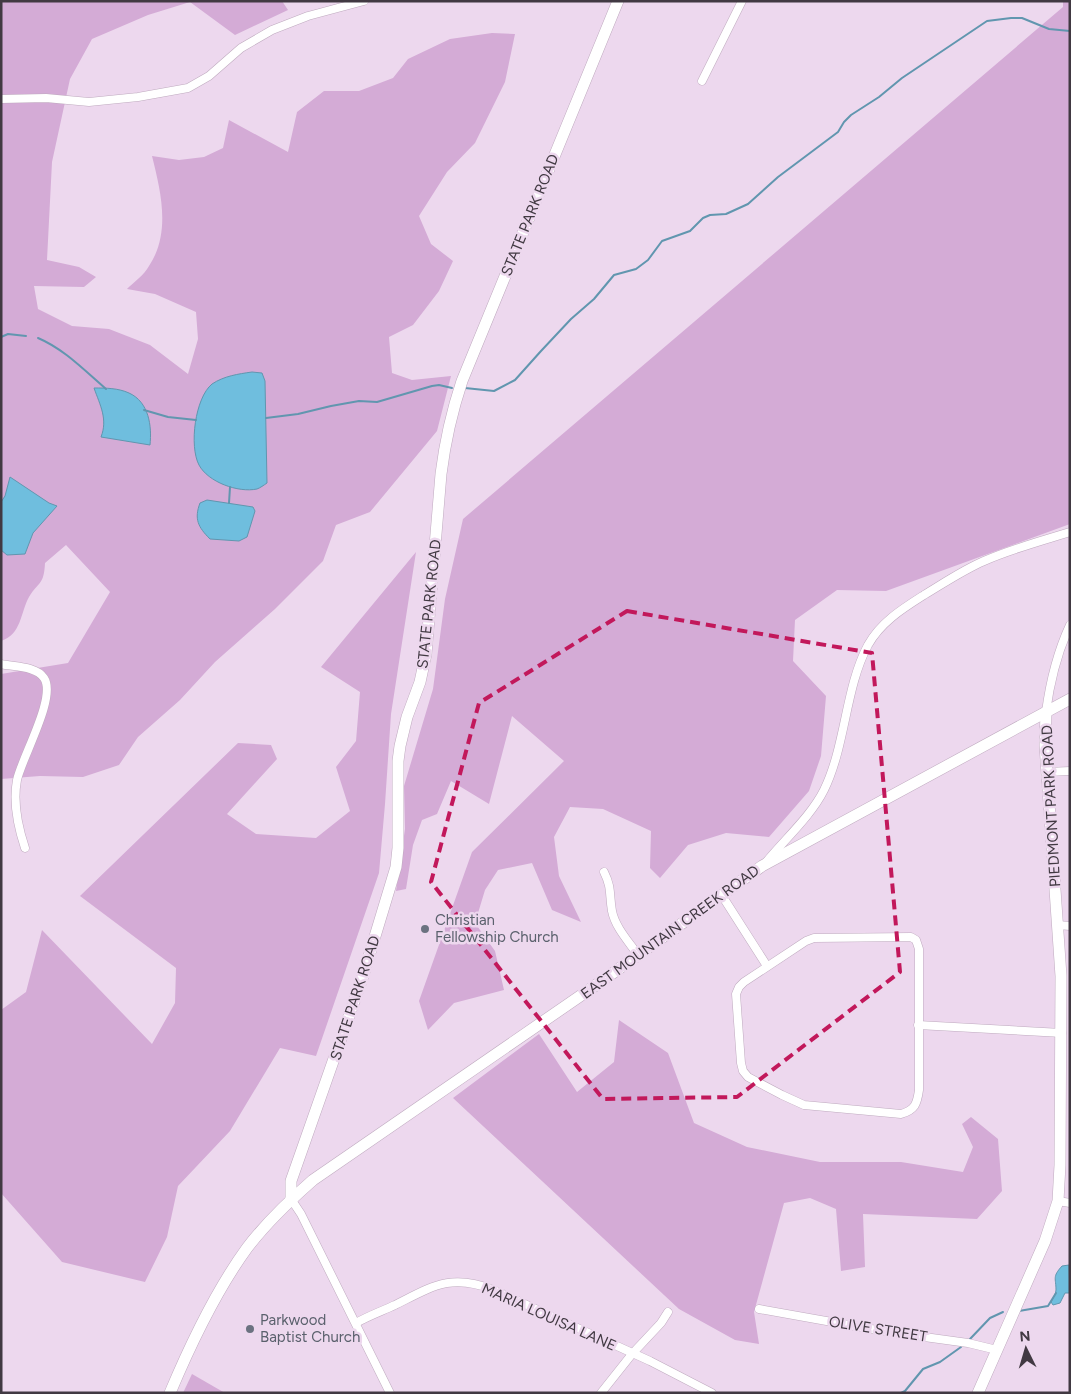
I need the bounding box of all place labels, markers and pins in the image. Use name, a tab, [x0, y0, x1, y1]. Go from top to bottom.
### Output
place label: Christian Fellowship Church	[435, 911, 559, 946]
marker: Christian Fellowship Church	[419, 923, 431, 935]
place label: Parkwood Baptist Church	[260, 1311, 360, 1346]
marker: Parkwood Baptist Church	[244, 1323, 256, 1335]

